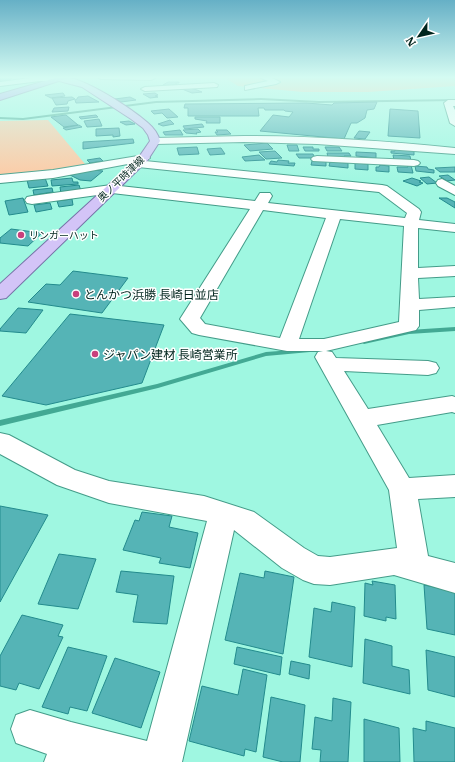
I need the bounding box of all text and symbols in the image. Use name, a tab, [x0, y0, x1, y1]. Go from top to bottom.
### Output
north arrow	[399, 16, 439, 56]
text: N	[402, 34, 419, 49]
street label: 奥ノ平時津線	[95, 153, 147, 205]
place label: リンガーハット	[29, 229, 99, 242]
marker: リンガーハット	[16, 230, 26, 240]
place label: とんかつ浜勝 長崎日並店	[84, 287, 219, 302]
marker: とんかつ浜勝 長崎日並店	[71, 289, 81, 299]
place label: ジャパン建材 長崎営業所	[103, 347, 238, 362]
marker: ジャパン建材 長崎営業所	[90, 349, 100, 359]

